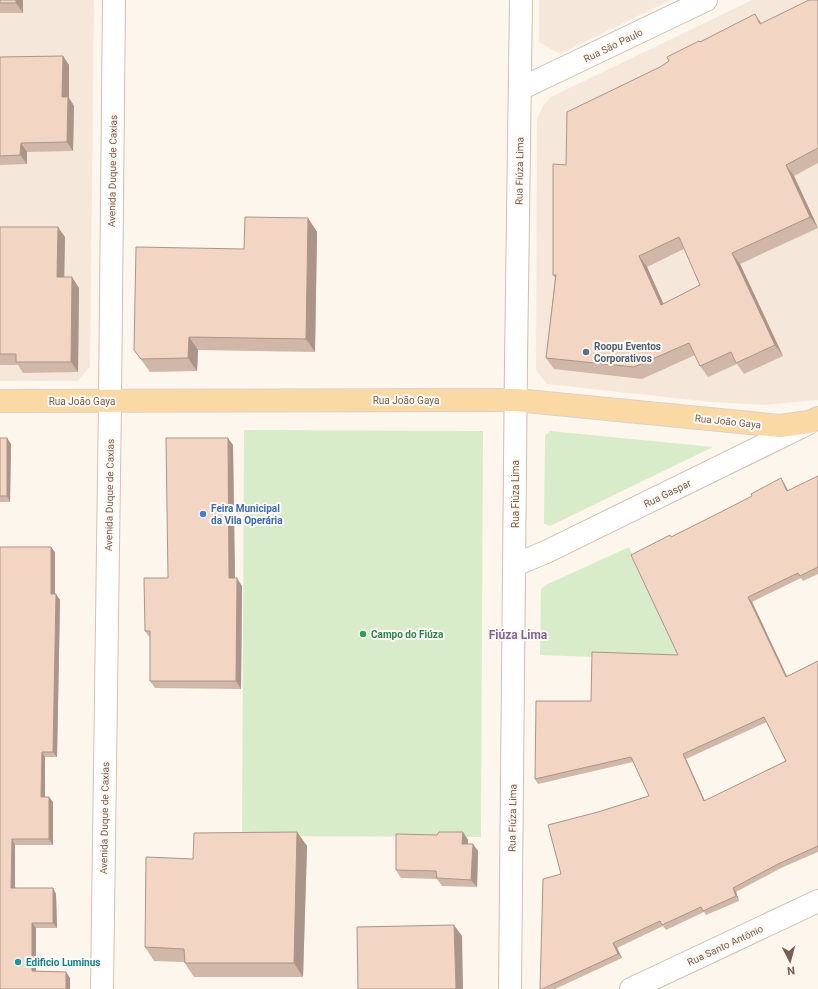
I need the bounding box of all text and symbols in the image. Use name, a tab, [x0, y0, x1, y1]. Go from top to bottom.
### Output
street label: Rua São Paulo	[582, 26, 645, 65]
street label: Avenida Duque de Caxias	[106, 115, 119, 227]
street label: Rua Fiúza Lima	[513, 137, 526, 205]
place label: Roopu Eventos Corporativos	[594, 341, 661, 364]
marker: Roopu Eventos Corporativos	[581, 347, 591, 357]
street label: Rua João Gaya	[373, 395, 439, 406]
street label: Rua João Gaya	[49, 396, 115, 407]
street label: Rua João Gaya	[694, 413, 762, 430]
street label: Avenida Duque de Caxias	[103, 439, 116, 551]
street label: Rua Fiúza Lima	[510, 460, 521, 528]
street label: Rua Gaspar	[642, 477, 693, 510]
place label: Feira Municipal da Vila Operária	[211, 503, 283, 526]
marker: Feira Municipal da Vila Operária	[198, 509, 208, 519]
district label: Fiúza Lima	[489, 628, 548, 642]
marker: Campo do Fiúza	[358, 629, 368, 639]
place label: Campo do Fiúza	[371, 629, 444, 640]
street label: Avenida Duque de Caxias	[98, 762, 111, 874]
street label: Rua Fiúza Lima	[506, 784, 519, 852]
street label: Rua Santo Antônio	[686, 923, 765, 968]
north arrow	[770, 941, 810, 981]
marker: Edificio Luminus	[13, 957, 23, 967]
place label: Edificio Luminus	[26, 957, 100, 968]
text: N	[786, 964, 796, 977]

